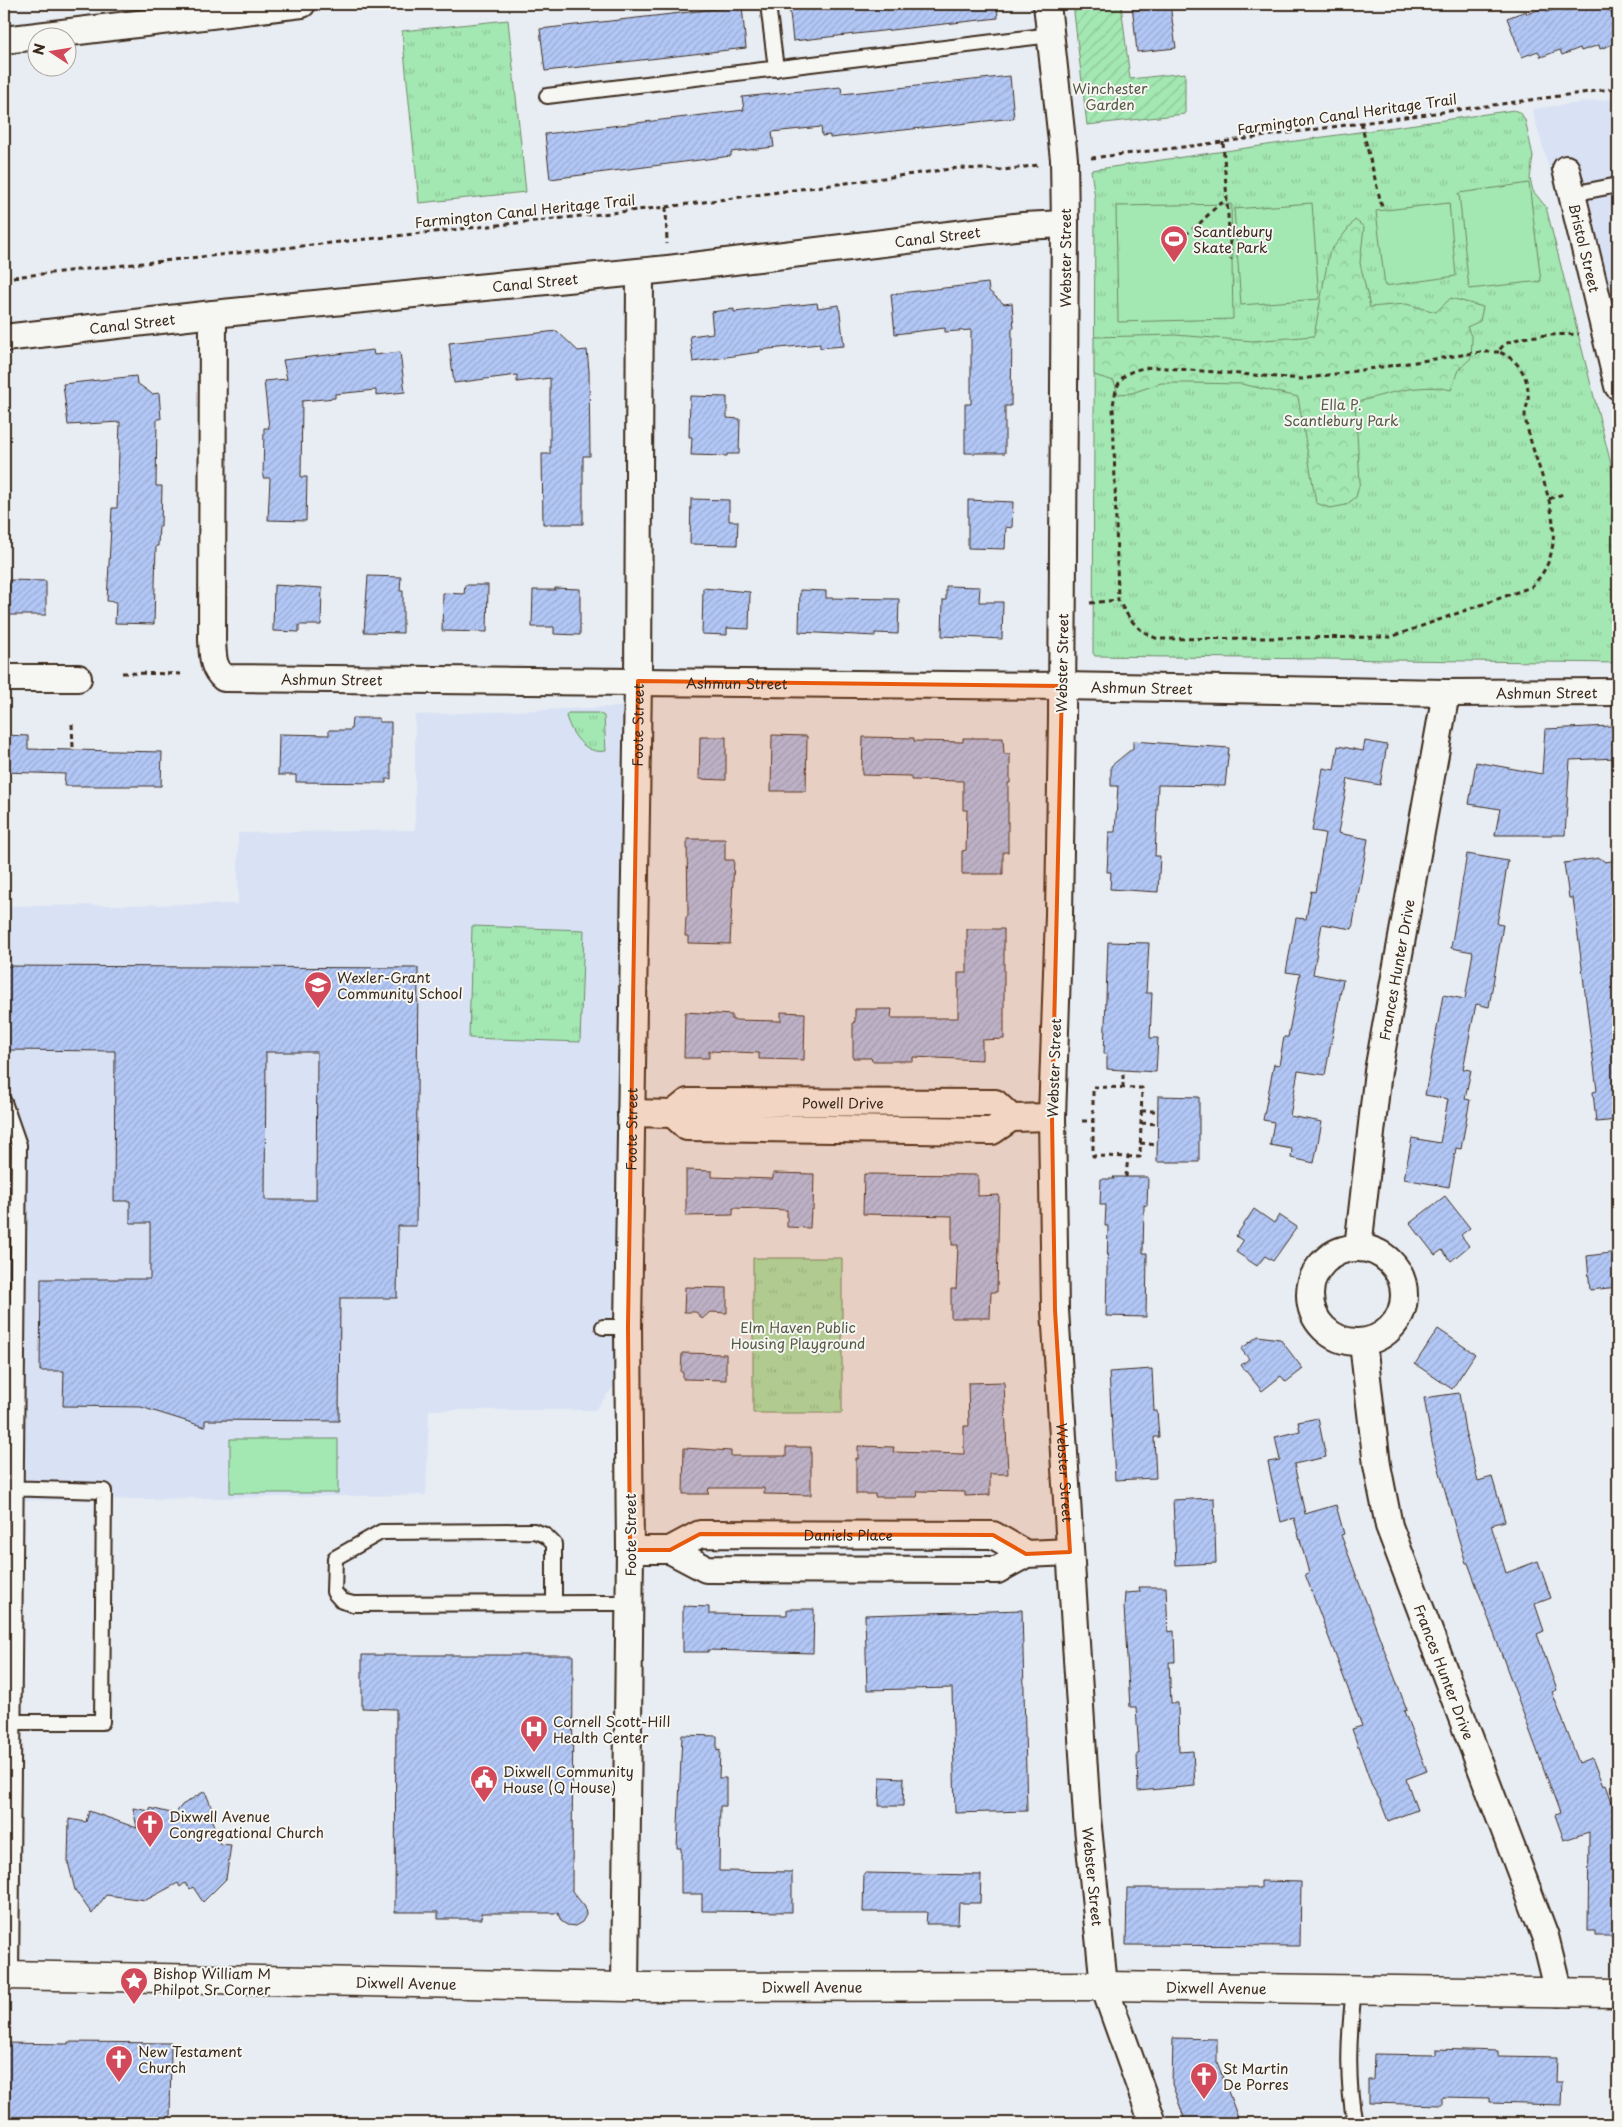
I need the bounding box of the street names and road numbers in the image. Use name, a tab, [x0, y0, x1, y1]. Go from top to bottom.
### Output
street label: Farmington Canal Heritage Trail	[1236, 88, 1458, 140]
street label: Farmington Canal Heritage Trail	[414, 189, 636, 233]
street label: Bristol Street	[1564, 201, 1606, 295]
street label: Webster Street	[1055, 208, 1076, 308]
street label: Canal Street	[893, 221, 982, 252]
street label: Canal Street	[491, 267, 579, 297]
street label: Canal Street	[88, 308, 176, 339]
street label: Webster Street	[1051, 613, 1073, 713]
street label: Ashmun Street	[281, 668, 383, 690]
street label: Ashmun Street	[686, 672, 788, 694]
street label: Ashmun Street	[1091, 676, 1193, 699]
street label: Ashmun Street	[1496, 682, 1598, 703]
street label: Foote Street	[626, 683, 648, 767]
street label: Frances Hunter Drive	[1373, 897, 1419, 1042]
street label: Webster Street	[1042, 1018, 1066, 1118]
street label: Foote Street	[620, 1087, 642, 1171]
street label: Powell Drive	[802, 1092, 884, 1113]
street label: Webster Street	[1052, 1422, 1079, 1523]
street label: Foote Street	[620, 1493, 641, 1576]
street label: Daniels Place	[803, 1524, 893, 1545]
street label: Frances Hunter Drive	[1409, 1601, 1480, 1742]
street label: Webster Street	[1078, 1826, 1108, 1928]
street label: Dixwell Avenue	[355, 1971, 457, 1994]
street label: Dixwell Avenue	[761, 1976, 863, 1997]
street label: Dixwell Avenue	[1165, 1976, 1267, 1999]

